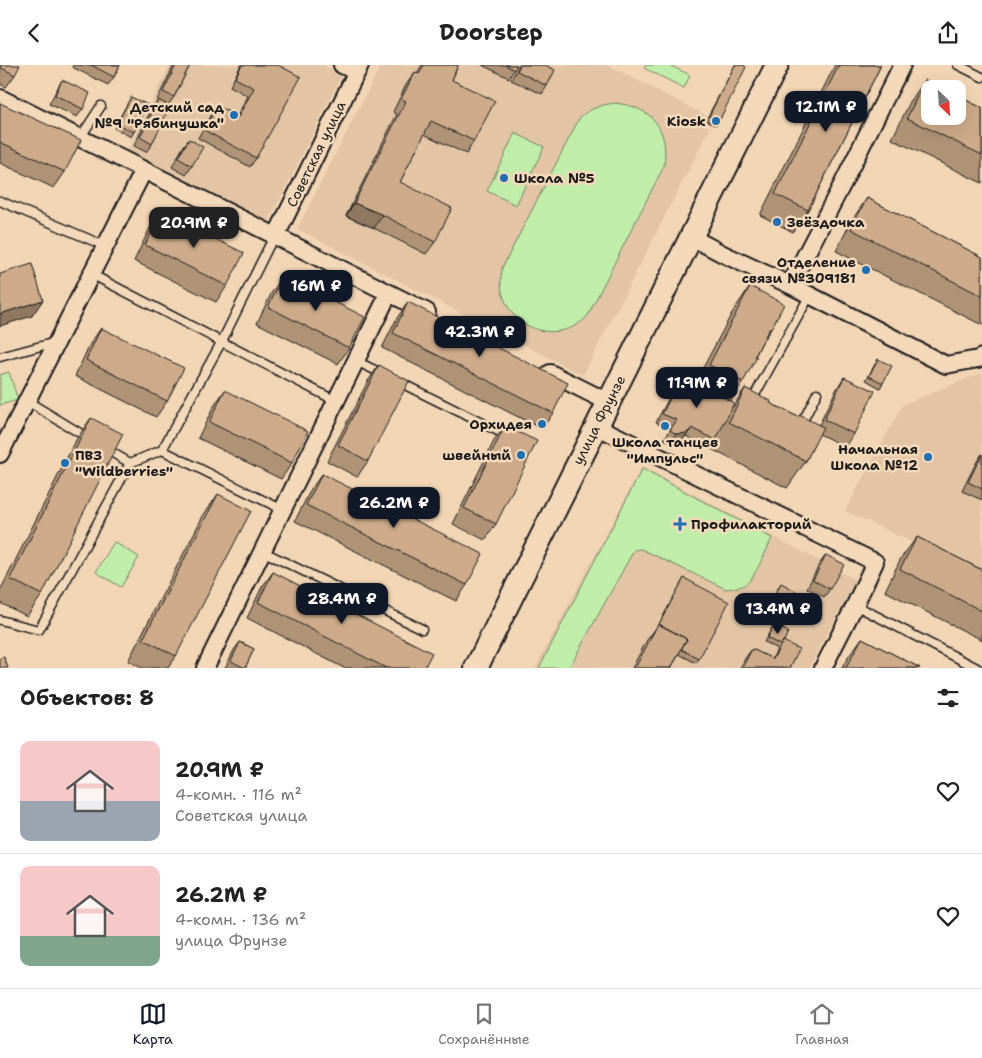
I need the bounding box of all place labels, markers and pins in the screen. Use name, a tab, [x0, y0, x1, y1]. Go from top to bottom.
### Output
pin: 12.1M ₽	[780, 91, 872, 133]
place label: Детский сад №9 "Рябинушка"	[94, 98, 224, 132]
marker: Детский сад №9 "Рябинушка"	[228, 109, 240, 121]
place label: Kiosk	[667, 112, 706, 130]
marker: Kiosk	[710, 115, 722, 127]
place label: Школа №5	[514, 169, 595, 187]
marker: Школа №5	[498, 172, 510, 184]
pin: 20.9M ₽	[148, 207, 240, 249]
place label: Звёздочка	[787, 213, 865, 231]
marker: Звёздочка	[771, 216, 783, 228]
place label: Отделение связи №309181	[742, 253, 856, 287]
marker: Отделение связи №309181	[860, 264, 872, 276]
pin: 16M ₽	[281, 269, 351, 312]
pin: 42.3M ₽	[434, 315, 526, 358]
pin: 11.9M ₽	[651, 367, 743, 409]
place label: Орхидея	[469, 415, 532, 433]
marker: Орхидея	[536, 418, 548, 430]
marker: Школа танцев "Импульс"	[659, 420, 671, 432]
place label: Школа танцев "Импульс"	[612, 433, 718, 467]
place label: Начальная Школа №12	[831, 440, 918, 474]
place label: ПВЗ "Wildberries"	[75, 446, 173, 480]
place label: швейный	[442, 446, 511, 464]
marker: швейный	[515, 449, 527, 461]
marker: Начальная Школа №12	[922, 451, 934, 463]
marker: ПВЗ "Wildberries"	[59, 457, 71, 469]
pin: 26.2M ₽	[348, 487, 440, 529]
place label: Профилакторий	[691, 515, 812, 533]
marker: Профилакторий	[673, 517, 687, 531]
pin: 28.4M ₽	[296, 583, 388, 625]
pin: 13.4M ₽	[732, 593, 824, 635]

